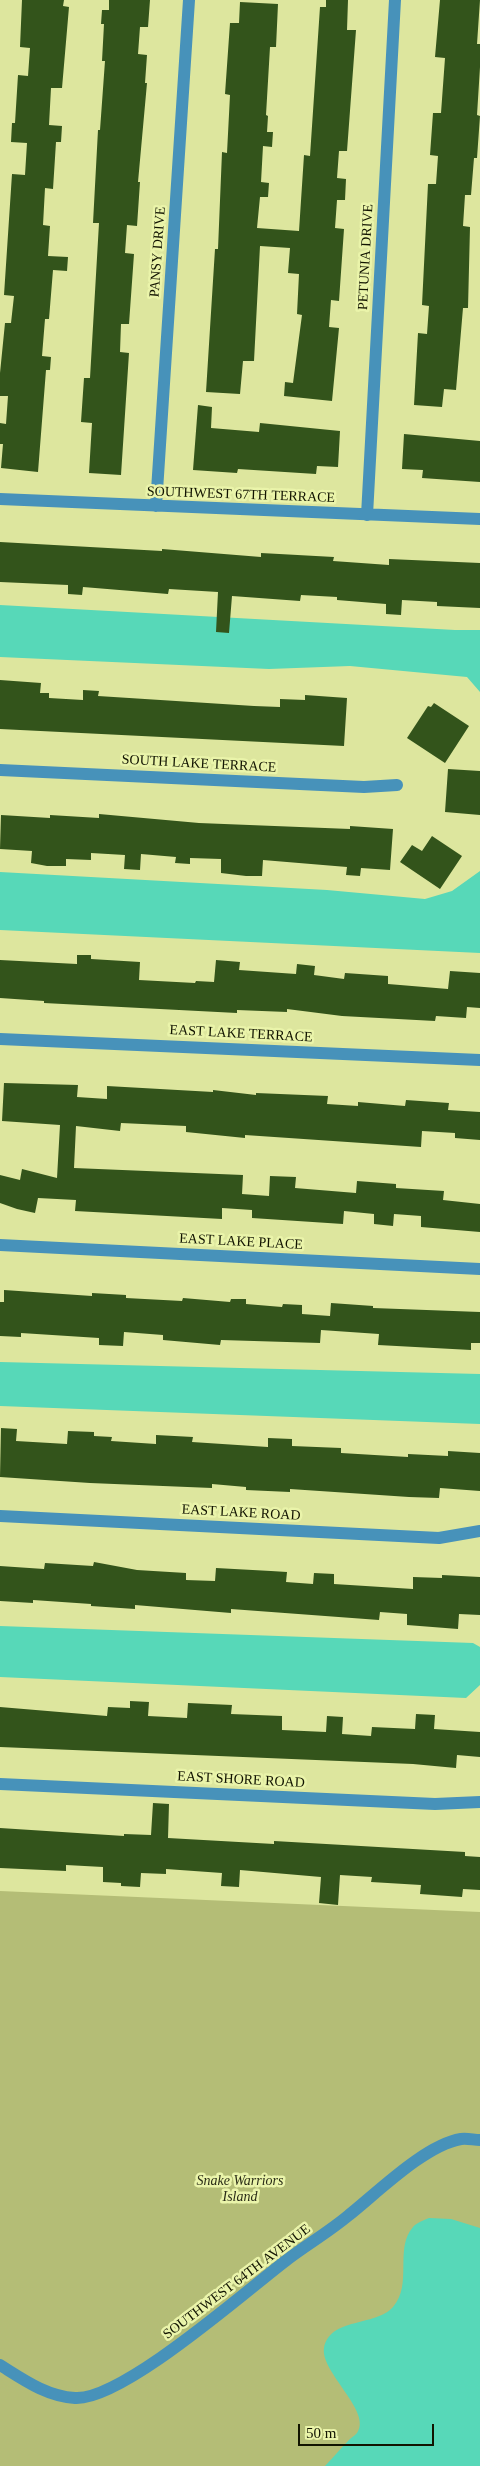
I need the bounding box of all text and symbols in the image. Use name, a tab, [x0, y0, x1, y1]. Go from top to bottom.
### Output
street label: PETUNIA DRIVE	[355, 204, 377, 310]
street label: PANSY DRIVE	[146, 206, 170, 298]
street label: SOUTHWEST 67TH TERRACE	[147, 483, 335, 507]
street label: SOUTH LAKE TERRACE	[121, 752, 277, 776]
street label: EAST LAKE TERRACE	[169, 1022, 313, 1046]
street label: EAST LAKE PLACE	[179, 1230, 303, 1254]
street label: EAST LAKE ROAD	[181, 1501, 301, 1525]
street label: EAST SHORE ROAD	[177, 1768, 305, 1792]
park label: Snake Warriors Island	[197, 2173, 283, 2206]
street label: SOUTHWEST 64TH AVENUE	[160, 2221, 314, 2343]
scale bar	[300, 2414, 436, 2446]
text: 50 m	[306, 2425, 336, 2441]

